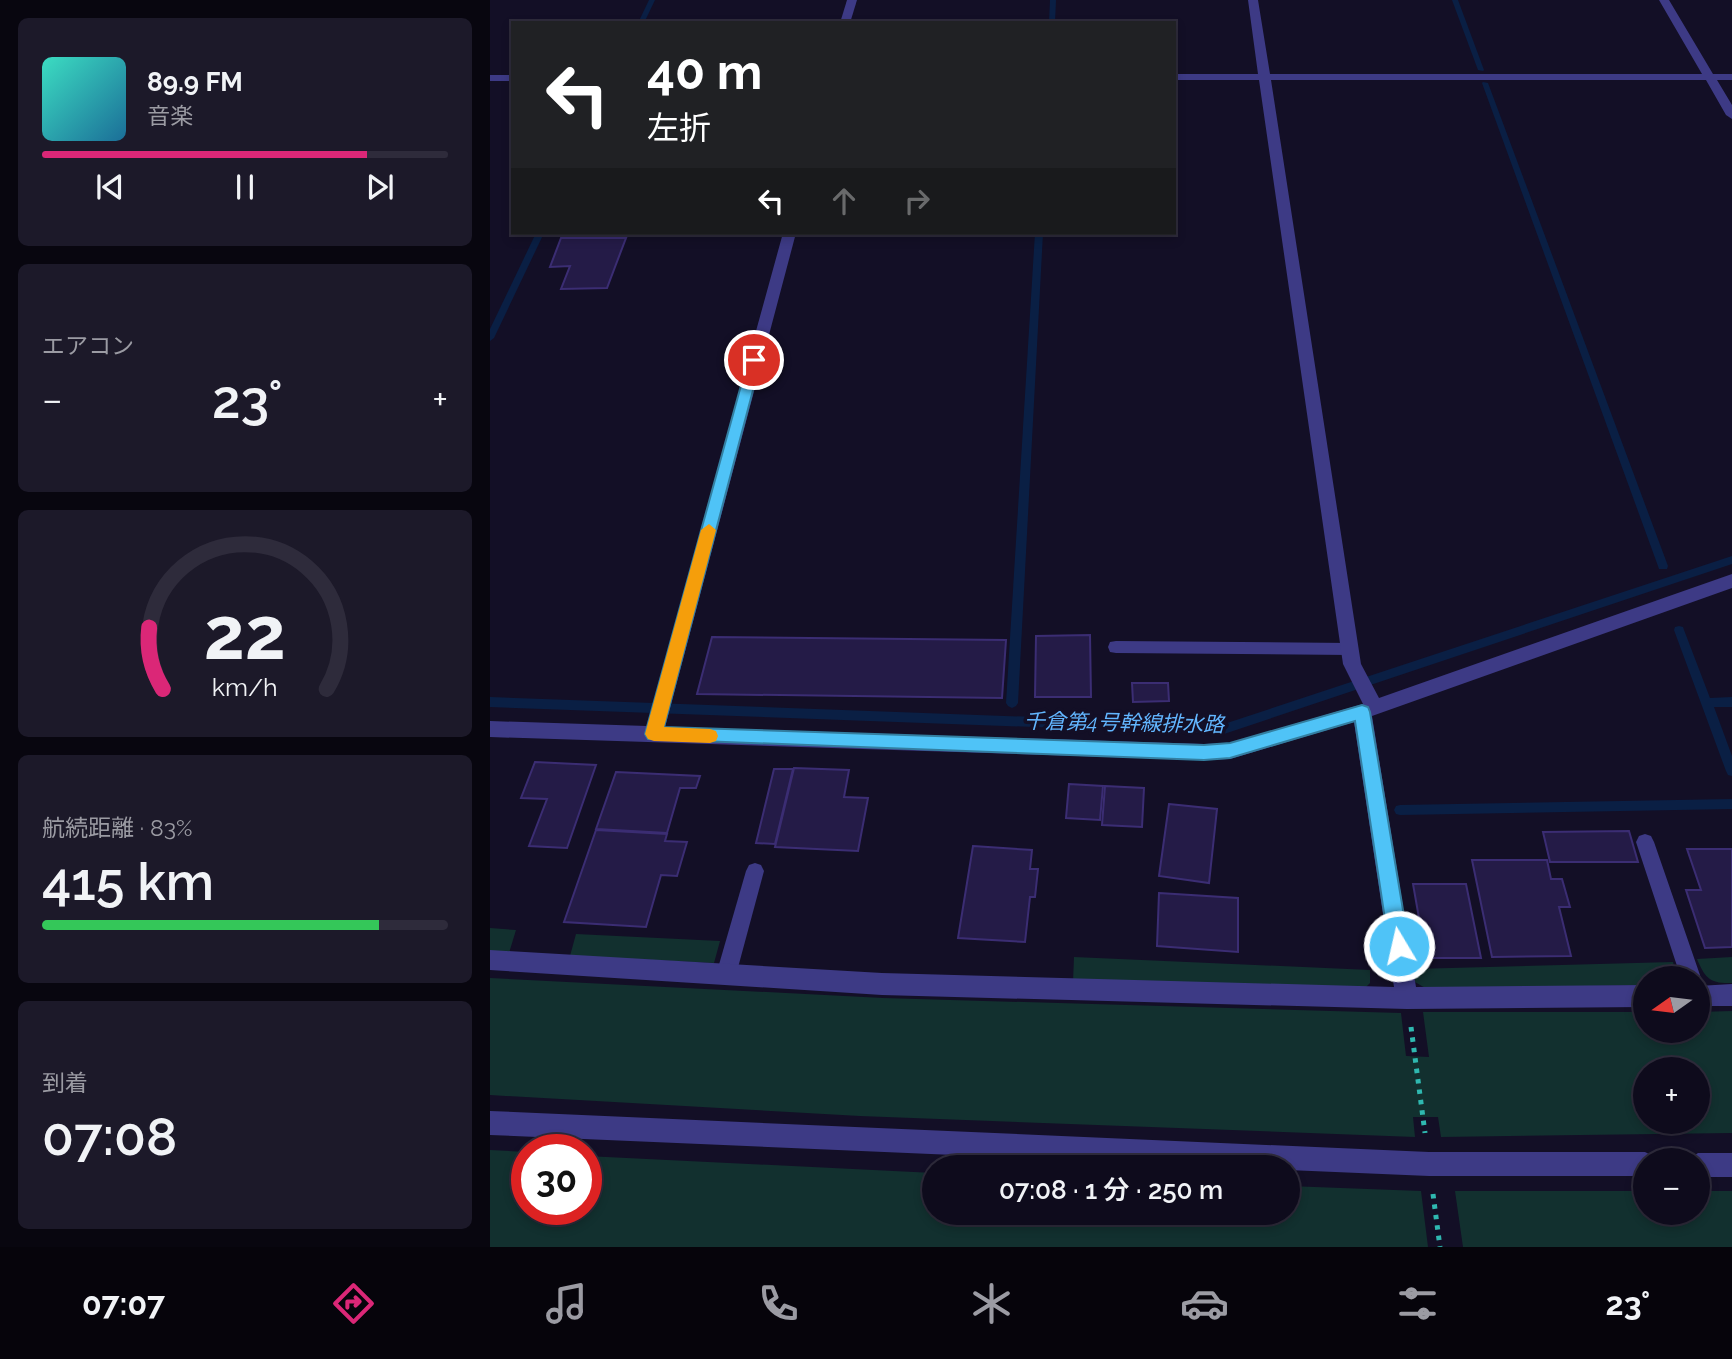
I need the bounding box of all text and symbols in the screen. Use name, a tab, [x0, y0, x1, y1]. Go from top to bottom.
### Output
text: 40 m	[647, 43, 762, 100]
icon: left	[532, 49, 623, 140]
text: 89.9 FM	[147, 67, 243, 97]
text: 音楽	[147, 102, 193, 129]
text: 左折	[647, 109, 711, 146]
icon: previous	[91, 168, 129, 206]
icon: pause	[226, 168, 264, 206]
icon: next	[361, 168, 399, 206]
icon: left	[752, 182, 790, 220]
icon: ahead	[825, 182, 863, 220]
icon: right	[898, 182, 936, 220]
pin	[724, 330, 784, 390]
text: エアコン	[42, 332, 134, 359]
icon: arrive	[735, 341, 773, 379]
text: 23°	[212, 369, 283, 430]
text: −	[42, 377, 62, 422]
text: +	[432, 377, 448, 422]
text: 22	[204, 592, 286, 677]
text: km/h	[212, 672, 278, 702]
water label: 千倉第4号幹線排水路	[1024, 708, 1226, 737]
text: 航続距離 · 83%	[42, 814, 192, 841]
text: 415 km	[42, 851, 214, 912]
position arrow	[1362, 909, 1436, 983]
north arrow	[1633, 966, 1710, 1043]
map controls	[1633, 966, 1710, 1225]
button: +	[1633, 1057, 1710, 1134]
text: 到着	[42, 1069, 88, 1096]
text: 07:08	[42, 1106, 177, 1167]
speed limit sign: 30	[511, 1134, 602, 1225]
button: −	[1633, 1148, 1710, 1225]
text: 07:08 · 1 分 · 250 m	[999, 1175, 1223, 1205]
icon: directions	[329, 1279, 378, 1328]
icon: music	[542, 1279, 591, 1328]
icon: phone	[754, 1279, 803, 1328]
icon: climate	[967, 1279, 1016, 1328]
icon: car	[1180, 1279, 1229, 1328]
icon: filters	[1393, 1279, 1442, 1328]
text: 07:07	[82, 1285, 165, 1322]
text: 23°	[1606, 1285, 1650, 1322]

